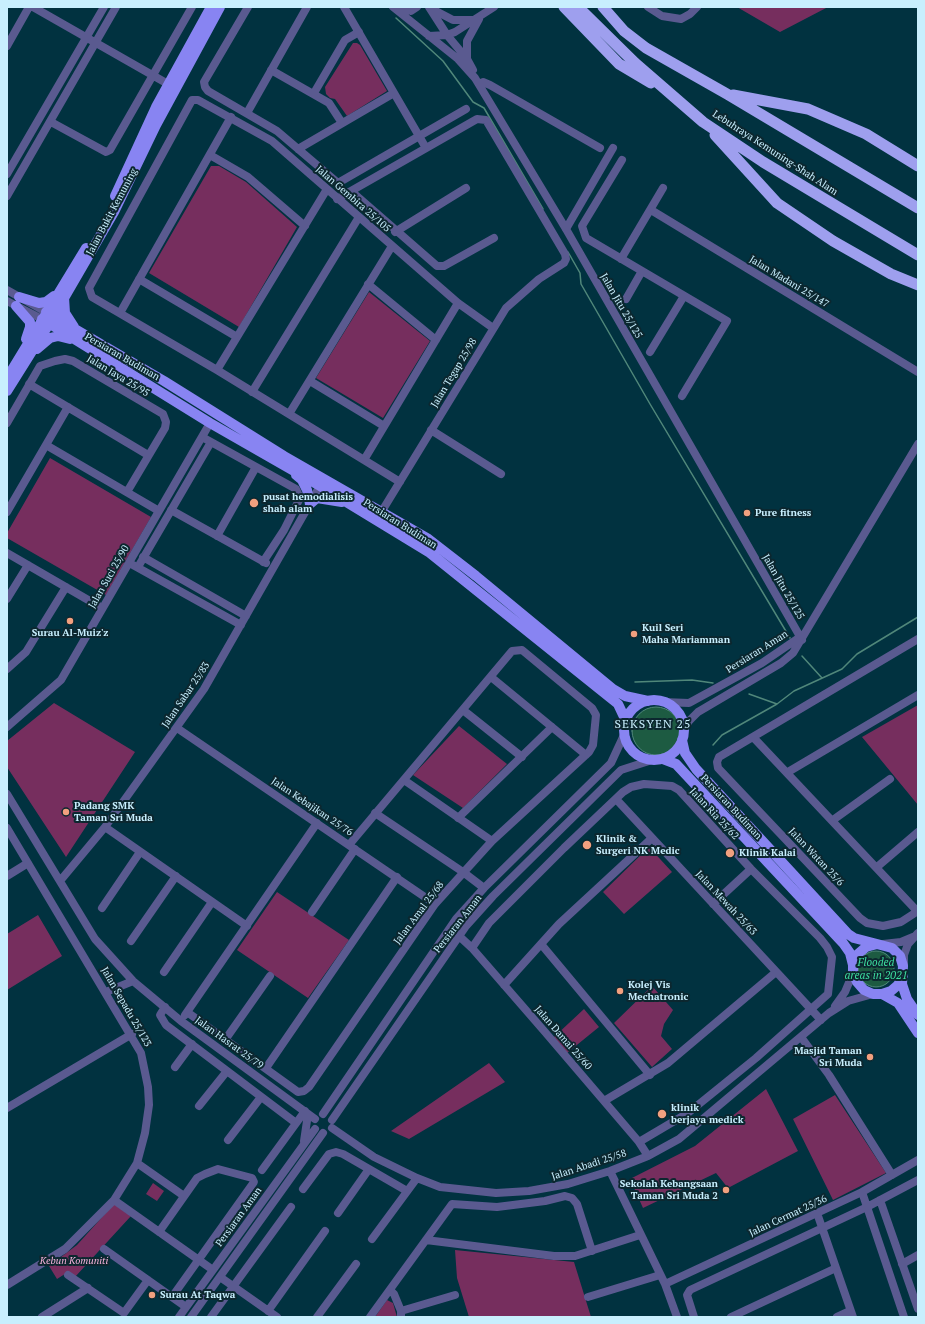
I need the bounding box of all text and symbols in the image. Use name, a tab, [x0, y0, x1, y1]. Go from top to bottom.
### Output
street label: Lebuhraya Kemuning-Shah Alam	[710, 108, 840, 198]
street label: Jalan Gembira 25/105	[313, 163, 393, 235]
street label: Jalan Bukit Kemuning	[84, 167, 140, 257]
street label: Jalan Madani 25/147	[747, 254, 831, 310]
street label: Jalan Jitu 25/125	[597, 271, 645, 341]
street label: Persiaran Budiman	[83, 331, 161, 383]
street label: Jalan Tegap 25/98	[429, 336, 479, 410]
street label: Jalan Jaya 25/95	[85, 353, 151, 399]
place label: pusat hemodialisis shah alam	[263, 491, 353, 514]
marker: pusat hemodialisis shah alam	[248, 497, 260, 509]
street label: Persiaran Budiman	[361, 497, 439, 551]
place label: Pure fitness	[755, 507, 811, 519]
marker: Pure fitness	[742, 508, 752, 518]
street label: Jalan Suci 25/90	[86, 543, 132, 611]
street label: Jalan Jitu 25/125	[759, 552, 807, 622]
marker: Surau Al-Muiz'z	[65, 616, 75, 626]
place label: Kuil Seri Maha Mariamman	[642, 622, 730, 646]
place label: Surau Al-Muiz'z	[32, 627, 108, 639]
street label: Persiaran Aman	[724, 628, 790, 676]
marker: Kuil Seri Maha Mariamman	[629, 629, 639, 639]
street label: Jalan Sabar 25/83	[160, 660, 212, 730]
district label: SEKSYEN 25	[615, 718, 691, 732]
street label: Persiaran Budiman	[698, 772, 764, 842]
street label: Jalan Kebajikan 25/76	[269, 775, 355, 839]
street label: Jalan Ria 25/62	[687, 786, 741, 842]
place label: Padang SMK Taman Sri Muda	[74, 800, 153, 824]
marker: Padang SMK Taman Sri Muda	[61, 807, 71, 817]
street label: Jalan Watan 25/6	[786, 825, 846, 889]
place label: Klinik & Surgeri NK Medic	[596, 833, 680, 856]
marker: Klinik & Surgeri NK Medic	[581, 839, 593, 851]
marker: Klinik Kalai	[724, 847, 736, 859]
place label: Klinik Kalai	[739, 847, 796, 859]
street label: Jalan Mewah 25/63	[693, 868, 759, 938]
street label: Jalan Amal 25/68	[391, 879, 447, 947]
street label: Persiaran Aman	[432, 892, 484, 956]
water label: Flooded areas in 2021	[844, 956, 908, 982]
street label: Jalan Sepadu 25/123	[98, 965, 154, 1049]
place label: Kolej Vis Mechatronic	[628, 979, 688, 1002]
marker: Kolej Vis Mechatronic	[615, 986, 625, 996]
street label: Jalan Damai 25/60	[532, 1004, 594, 1072]
street label: Jalan Hasrat 25/79	[193, 1014, 265, 1072]
place label: Masjid Taman Sri Muda	[794, 1045, 862, 1068]
marker: Masjid Taman Sri Muda	[865, 1052, 875, 1062]
place label: klinik berjaya medick	[671, 1102, 743, 1126]
marker: klinik berjaya medick	[656, 1108, 668, 1120]
street label: Jalan Abadi 25/58	[550, 1147, 628, 1183]
place label: Sekolah Kebangsaan Taman Sri Muda 2	[620, 1178, 718, 1202]
street label: Persiaran Aman	[213, 1185, 265, 1249]
marker: Sekolah Kebangsaan Taman Sri Muda 2	[721, 1185, 731, 1195]
street label: Jalan Cermat 25/36	[747, 1193, 829, 1239]
park label: Kebun Komuniti	[40, 1255, 108, 1267]
place label: Surau At Taqwa	[160, 1289, 235, 1301]
marker: Surau At Taqwa	[147, 1290, 157, 1300]

